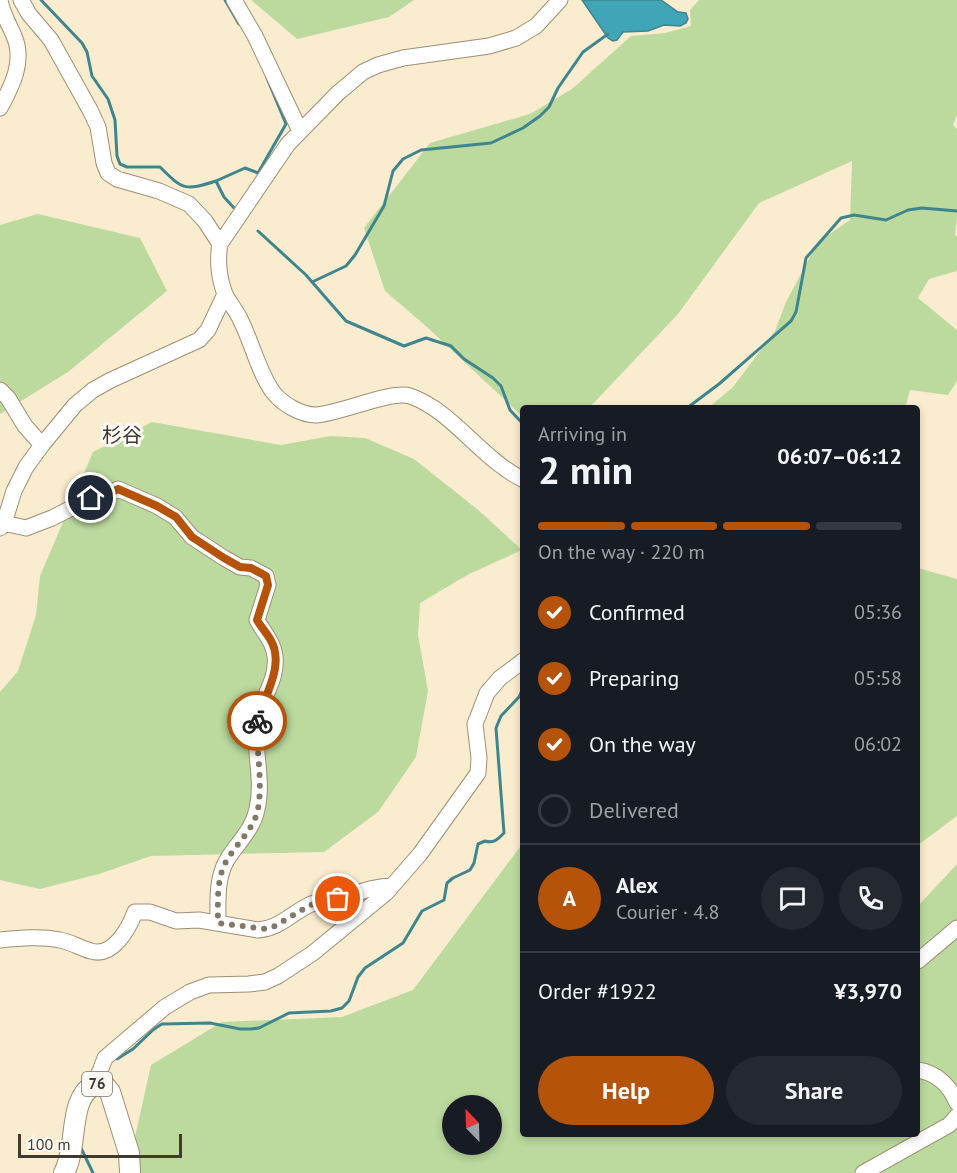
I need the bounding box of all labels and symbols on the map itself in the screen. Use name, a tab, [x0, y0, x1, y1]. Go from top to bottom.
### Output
district label: 杉谷	[102, 422, 142, 448]
pin	[65, 472, 116, 523]
courier	[227, 691, 287, 751]
pin	[312, 873, 363, 924]
road number: 76	[82, 1072, 112, 1096]
north arrow	[442, 1095, 502, 1155]
scale bar	[18, 1131, 182, 1158]

